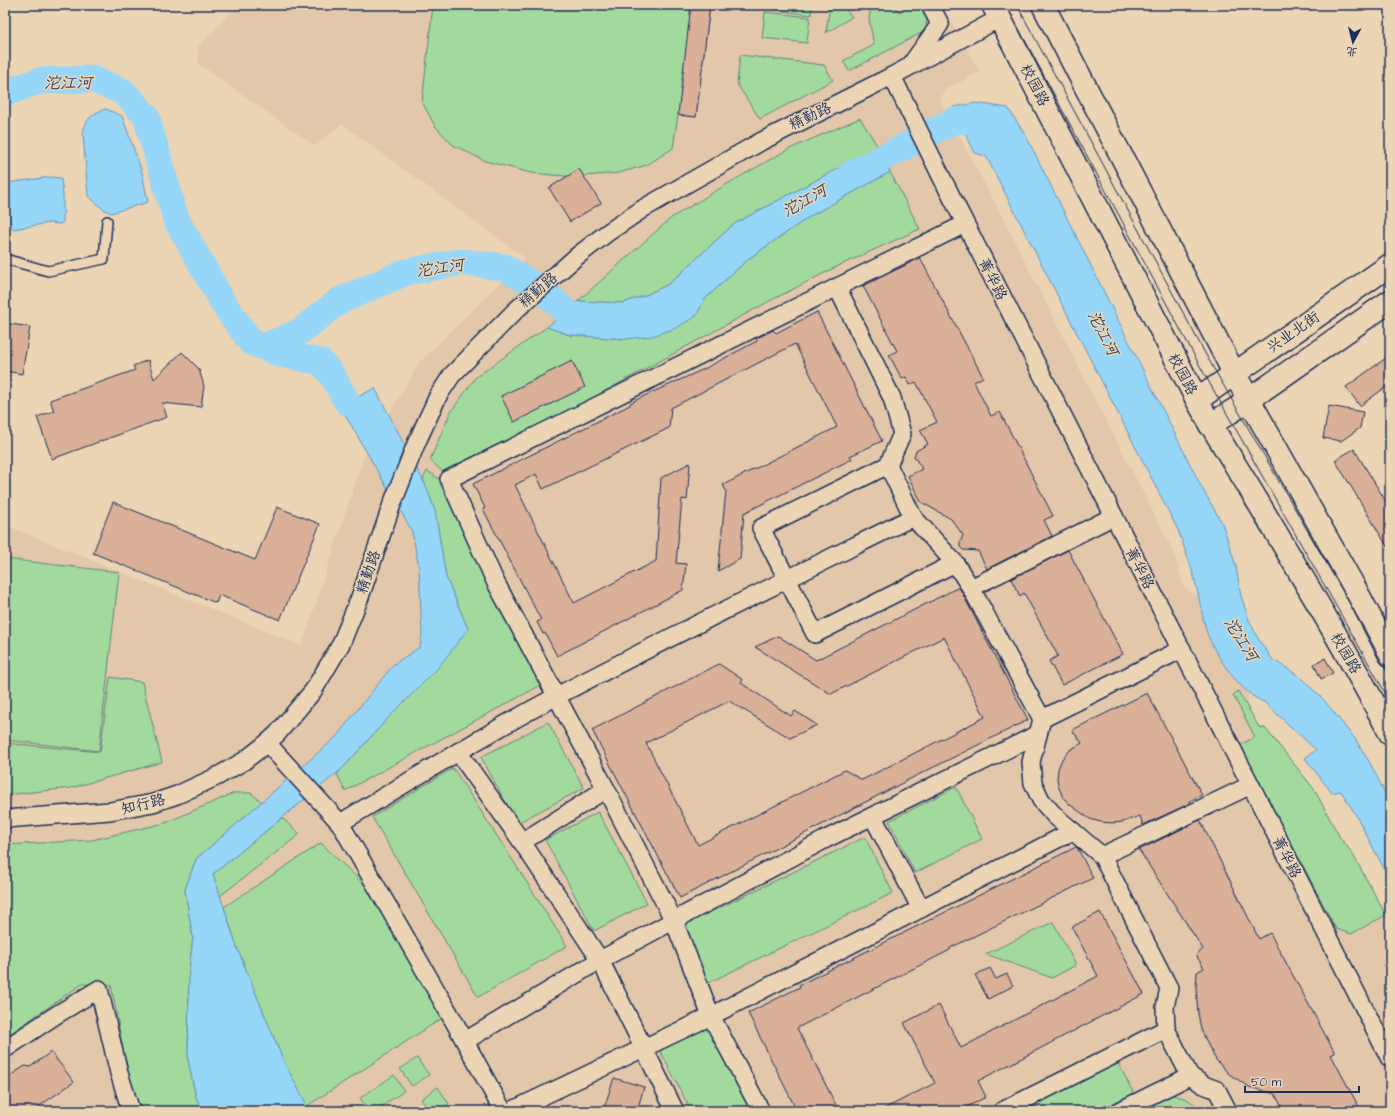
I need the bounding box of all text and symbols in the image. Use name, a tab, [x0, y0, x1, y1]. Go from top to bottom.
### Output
north arrow	[1333, 22, 1373, 62]
text: 北	[1345, 43, 1358, 60]
street label: 校园路	[1015, 60, 1054, 110]
water label: 沱江河	[44, 72, 95, 94]
street label: 精勤路	[785, 97, 835, 136]
water label: 沱江河	[778, 178, 833, 222]
water label: 沱江河	[415, 253, 468, 282]
street label: 菁华路	[973, 254, 1012, 304]
street label: 精勤路	[514, 268, 562, 313]
water label: 沱江河	[1082, 307, 1125, 362]
street label: 兴业北街	[1263, 307, 1324, 358]
street label: 校园路	[1163, 349, 1202, 399]
street label: 菁华路	[1120, 543, 1159, 593]
street label: 精勤路	[351, 547, 386, 597]
water label: 沱江河	[1219, 613, 1265, 668]
street label: 校园路	[1325, 629, 1366, 678]
street label: 知行路	[119, 789, 168, 820]
street label: 菁华路	[1267, 832, 1306, 882]
scale bar	[1245, 1068, 1359, 1094]
text: 50 m	[1251, 1074, 1282, 1091]

